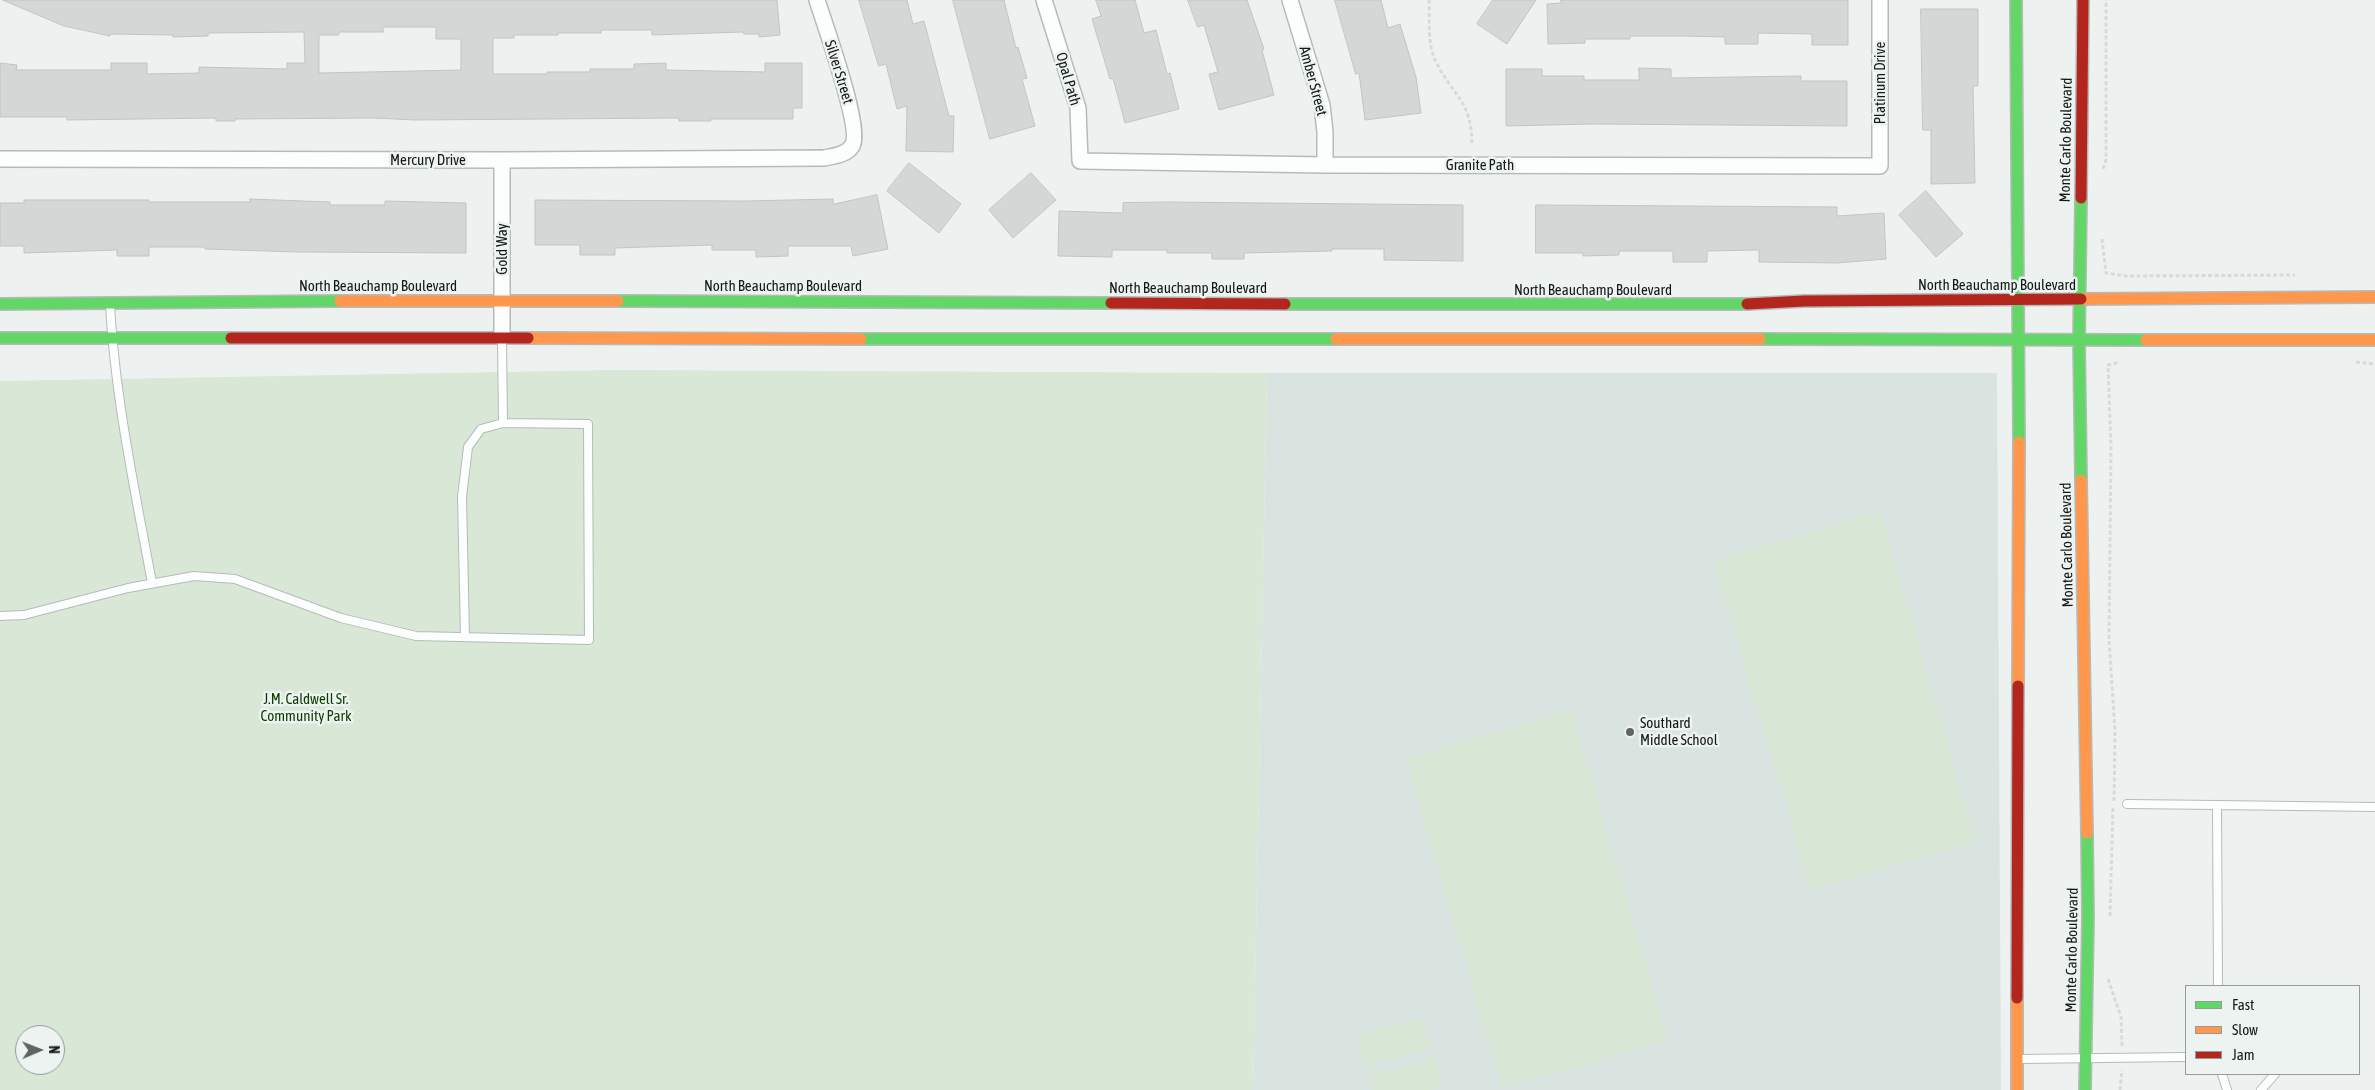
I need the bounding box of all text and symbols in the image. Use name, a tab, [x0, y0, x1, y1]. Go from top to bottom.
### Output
street label: Silver Street	[821, 38, 857, 106]
street label: Platinum Drive	[1871, 42, 1889, 124]
street label: Amber Street	[1295, 44, 1331, 118]
street label: Opal Path	[1052, 50, 1084, 108]
street label: Monte Carlo Boulevard	[2056, 77, 2076, 203]
street label: Mercury Drive	[390, 151, 466, 169]
street label: Granite Path	[1446, 156, 1514, 174]
street label: Gold Way	[493, 223, 511, 275]
street label: North Beauchamp Boulevard	[1918, 276, 2076, 294]
street label: North Beauchamp Boulevard	[299, 277, 457, 295]
street label: North Beauchamp Boulevard	[704, 277, 862, 295]
street label: North Beauchamp Boulevard	[1109, 279, 1267, 297]
street label: North Beauchamp Boulevard	[1514, 281, 1672, 299]
street label: Monte Carlo Boulevard	[2057, 482, 2077, 608]
park label: J.M. Caldwell Sr. Community Park	[261, 690, 351, 725]
place label: Southard Middle School	[1640, 714, 1718, 749]
marker: Southard Middle School	[1624, 726, 1636, 738]
street label: Monte Carlo Boulevard	[2062, 887, 2082, 1013]
legend	[2185, 985, 2360, 1075]
text: Fast	[2232, 996, 2254, 1013]
text: Slow	[2232, 1021, 2258, 1038]
north arrow	[15, 1025, 65, 1075]
text: N	[46, 1045, 62, 1054]
text: Jam	[2232, 1046, 2255, 1063]

